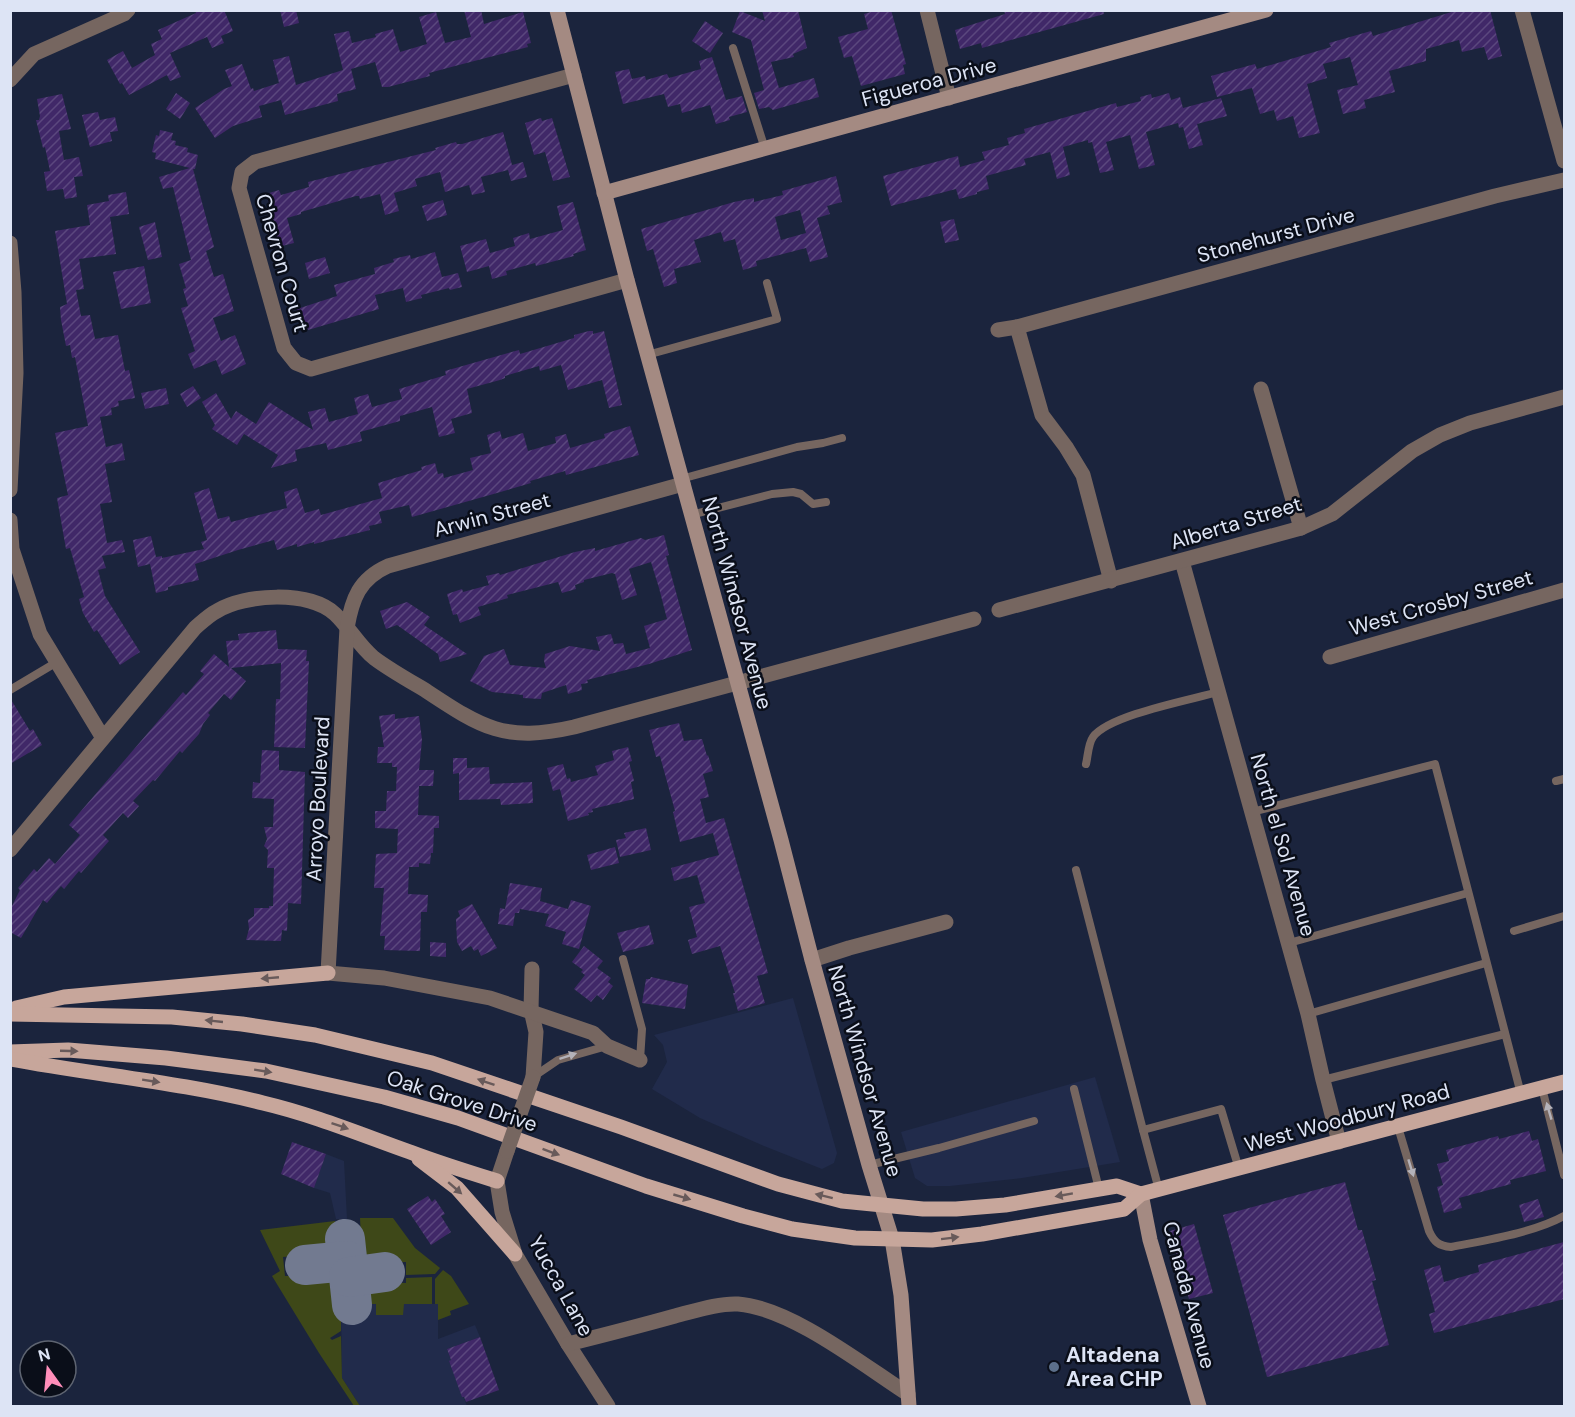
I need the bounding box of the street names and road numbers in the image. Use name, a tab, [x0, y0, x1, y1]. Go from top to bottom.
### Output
street label: Figueroa Drive	[858, 51, 1000, 113]
street label: Chevron Court	[249, 191, 315, 335]
street label: Stonehurst Drive	[1194, 200, 1358, 269]
street label: Arwin Street	[430, 486, 554, 544]
street label: Alberta Street	[1167, 490, 1305, 556]
street label: North Windsor Avenue	[695, 494, 779, 712]
street label: West Crosby Street	[1346, 563, 1536, 643]
street label: Arroyo Boulevard	[300, 716, 336, 882]
street label: North el Sol Avenue	[1243, 750, 1323, 940]
street label: North Windsor Avenue	[821, 962, 909, 1180]
street label: Oak Grove Drive	[383, 1063, 541, 1139]
street label: West Woodbury Road	[1241, 1077, 1453, 1159]
street label: Canada Avenue	[1156, 1218, 1222, 1372]
street label: Yucca Lane	[522, 1231, 600, 1341]

